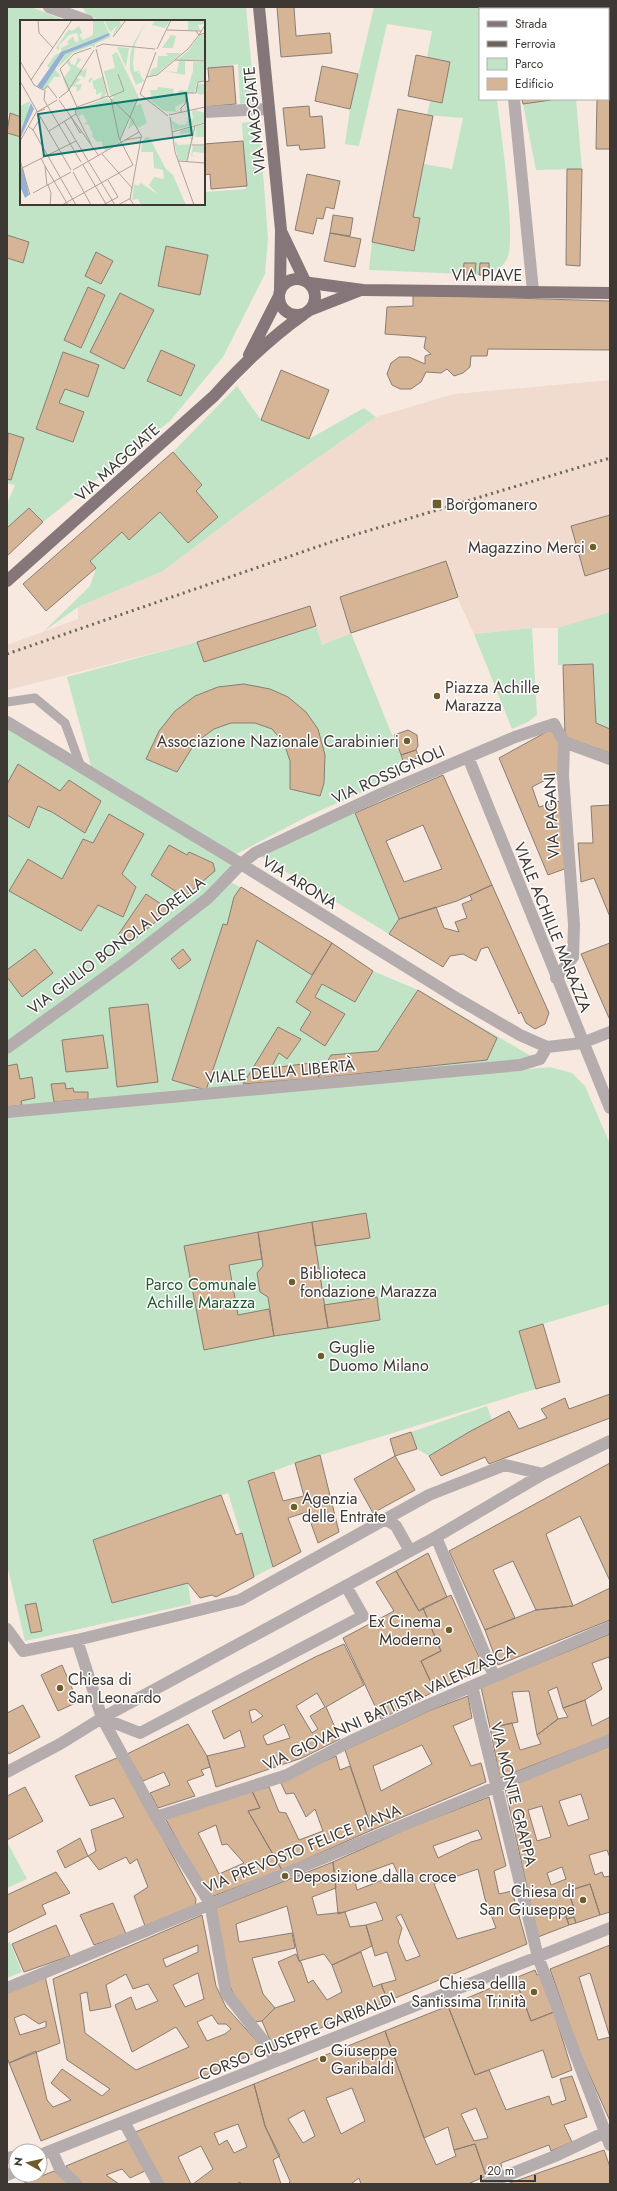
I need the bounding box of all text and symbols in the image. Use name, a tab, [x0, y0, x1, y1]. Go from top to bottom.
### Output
legend	[479, 8, 609, 100]
text: Strada	[515, 15, 547, 33]
inset map	[20, 20, 205, 205]
text: Ferrovia	[515, 35, 556, 53]
text: Parco	[515, 55, 544, 73]
street label: VIA MAGGIATE	[237, 65, 272, 174]
text: Edificio	[515, 75, 554, 93]
street label: VIA PIAVE	[452, 264, 522, 287]
street label: VIA MAGGIATE	[70, 418, 165, 507]
place label: Borgomanero	[446, 493, 538, 516]
marker: Borgomanero	[431, 498, 443, 510]
place label: Magazzino Merci	[468, 536, 585, 559]
marker: Magazzino Merci	[588, 542, 598, 552]
place label: Piazza Achille Marazza	[445, 676, 540, 717]
marker: Piazza Achille Marazza	[432, 691, 442, 701]
place label: Associazione Nazionale Carabinieri	[157, 730, 399, 753]
marker: Associazione Nazionale Carabinieri	[402, 736, 412, 746]
street label: VIA ROSSIGNOLI	[328, 739, 448, 810]
street label: VIA PAGANI	[538, 772, 565, 860]
street label: VIALE ACHILLE MARAZZA	[508, 839, 597, 1016]
street label: VIA ARONA	[258, 850, 342, 915]
street label: VIA GIULIO BONOLA LORELLA	[23, 871, 210, 1020]
street label: VIALE DELLA LIBERTÀ	[204, 1053, 356, 1089]
place label: Biblioteca fondazione Marazza	[300, 1262, 437, 1303]
park label: Parco Comunale Achille Marazza	[145, 1273, 257, 1314]
marker: Biblioteca fondazione Marazza	[287, 1277, 297, 1287]
place label: Guglie Duomo Milano	[329, 1336, 429, 1377]
marker: Guglie Duomo Milano	[316, 1351, 326, 1361]
place label: Agenzia delle Entrate	[302, 1487, 386, 1528]
marker: Agenzia delle Entrate	[289, 1502, 299, 1512]
place label: Ex Cinema Moderno	[369, 1610, 441, 1651]
marker: Ex Cinema Moderno	[444, 1625, 454, 1635]
street label: VIA GIOVANNI BATTISTA VALENZASCA	[259, 1639, 520, 1776]
place label: Chiesa di San Leonardo	[68, 1668, 162, 1709]
marker: Chiesa di San Leonardo	[55, 1683, 65, 1693]
street label: VIA MONTE GRAPPA	[484, 1720, 543, 1869]
street label: VIA PREVOSTO FELICE PIANA	[200, 1798, 405, 1899]
place label: Deposizione dalla croce	[293, 1865, 456, 1888]
marker: Deposizione dalla croce	[280, 1871, 290, 1881]
place label: Chiesa di San Giuseppe	[479, 1880, 575, 1921]
marker: Chiesa di San Giuseppe	[578, 1895, 588, 1905]
place label: Chiesa dellla Santissima Trinità	[411, 1972, 526, 2013]
street label: CORSO GIUSEPPE GARIBALDI	[195, 1986, 399, 2087]
marker: Chiesa dellla Santissima Trinità	[529, 1987, 539, 1997]
place label: Giuseppe Garibaldi	[331, 2039, 397, 2080]
marker: Giuseppe Garibaldi	[318, 2054, 328, 2064]
north arrow	[8, 2143, 48, 2183]
text: N	[10, 2156, 27, 2167]
scale bar	[481, 2157, 535, 2183]
text: 20 m	[487, 2162, 514, 2180]

